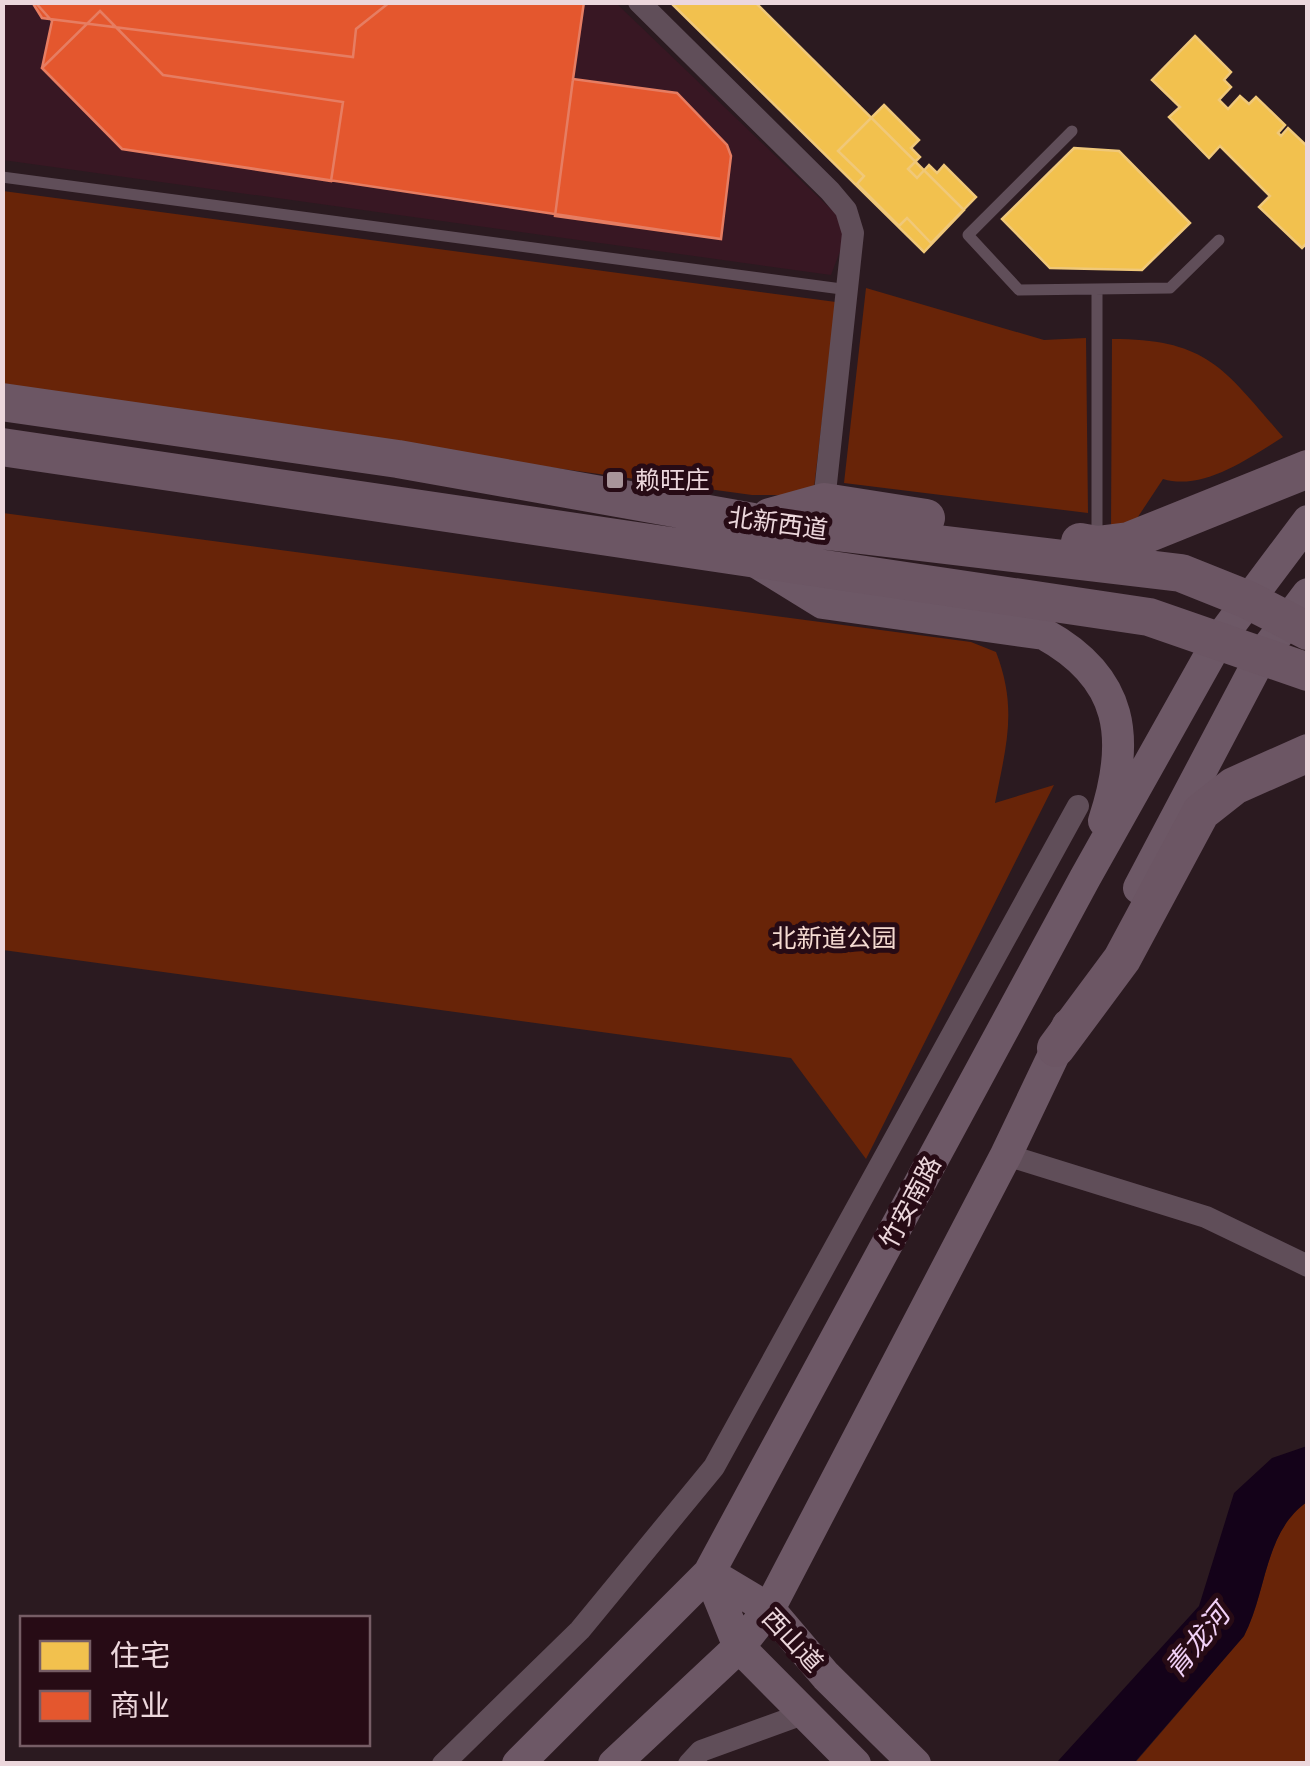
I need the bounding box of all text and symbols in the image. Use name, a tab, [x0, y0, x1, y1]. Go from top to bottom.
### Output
place label: 赖旺庄	[635, 466, 710, 495]
marker: 赖旺庄	[604, 469, 626, 491]
street label: 北新西道	[726, 502, 829, 545]
park label: 北新道公园	[771, 924, 897, 953]
street label: 竹安南路	[874, 1151, 947, 1253]
water label: 青龙河	[1158, 1594, 1240, 1684]
street label: 西山道	[756, 1603, 829, 1678]
legend	[20, 1616, 370, 1746]
text: 住宅	[110, 1638, 170, 1673]
text: 商业	[110, 1688, 170, 1723]

